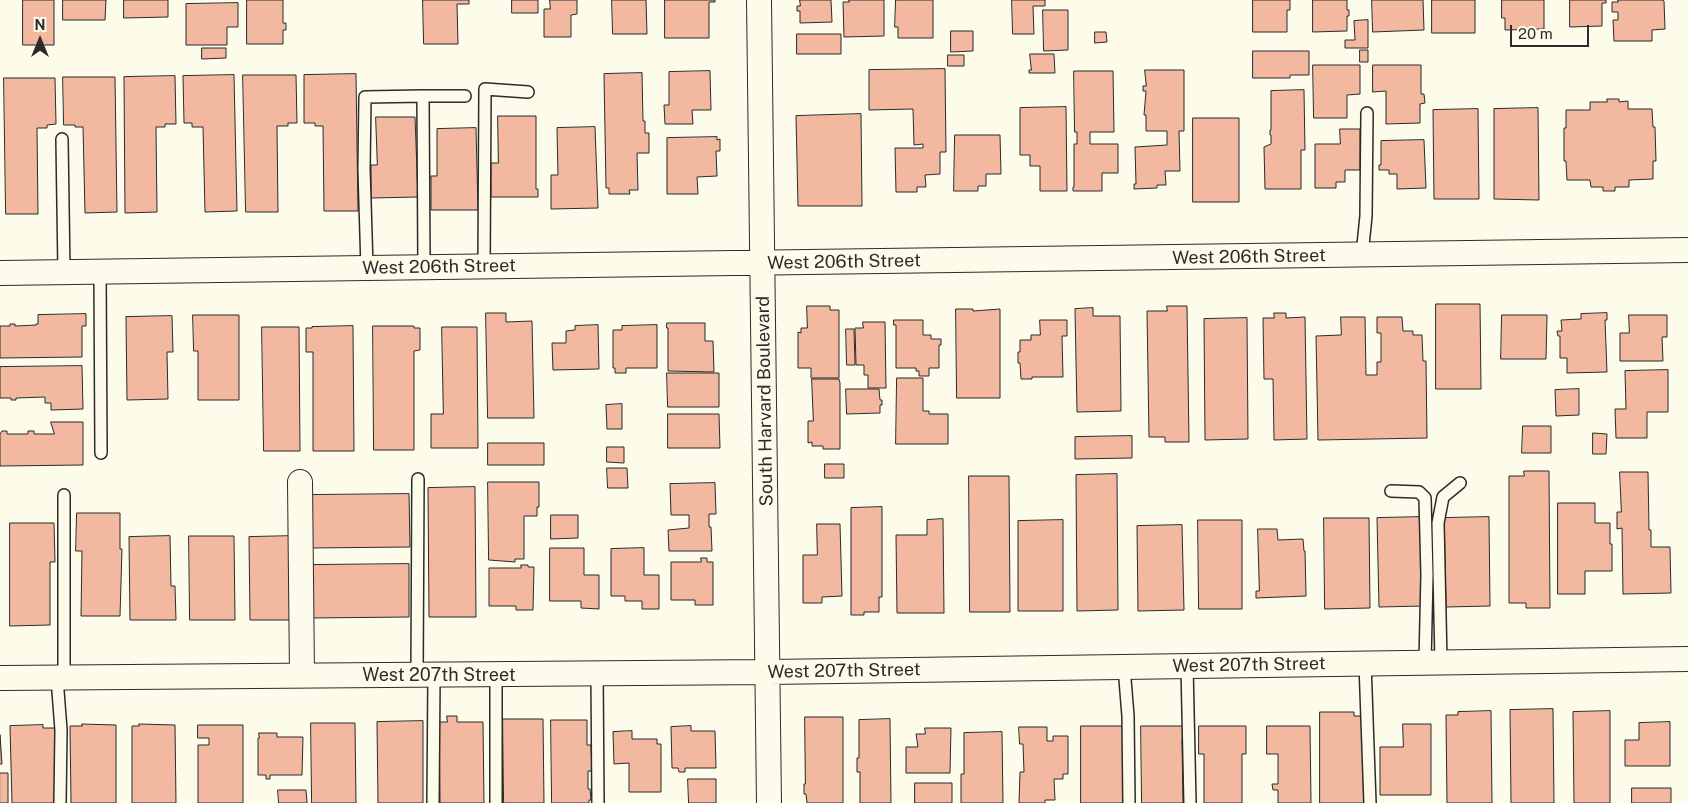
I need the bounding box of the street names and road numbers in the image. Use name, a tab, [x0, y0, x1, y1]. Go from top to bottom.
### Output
street label: West 206th Street	[1172, 245, 1326, 269]
street label: West 206th Street	[767, 250, 921, 274]
street label: West 206th Street	[362, 255, 516, 279]
street label: South Harvard Boulevard	[752, 296, 778, 506]
street label: West 207th Street	[1172, 653, 1326, 677]
street label: West 207th Street	[767, 659, 921, 683]
street label: West 207th Street	[362, 664, 516, 686]

